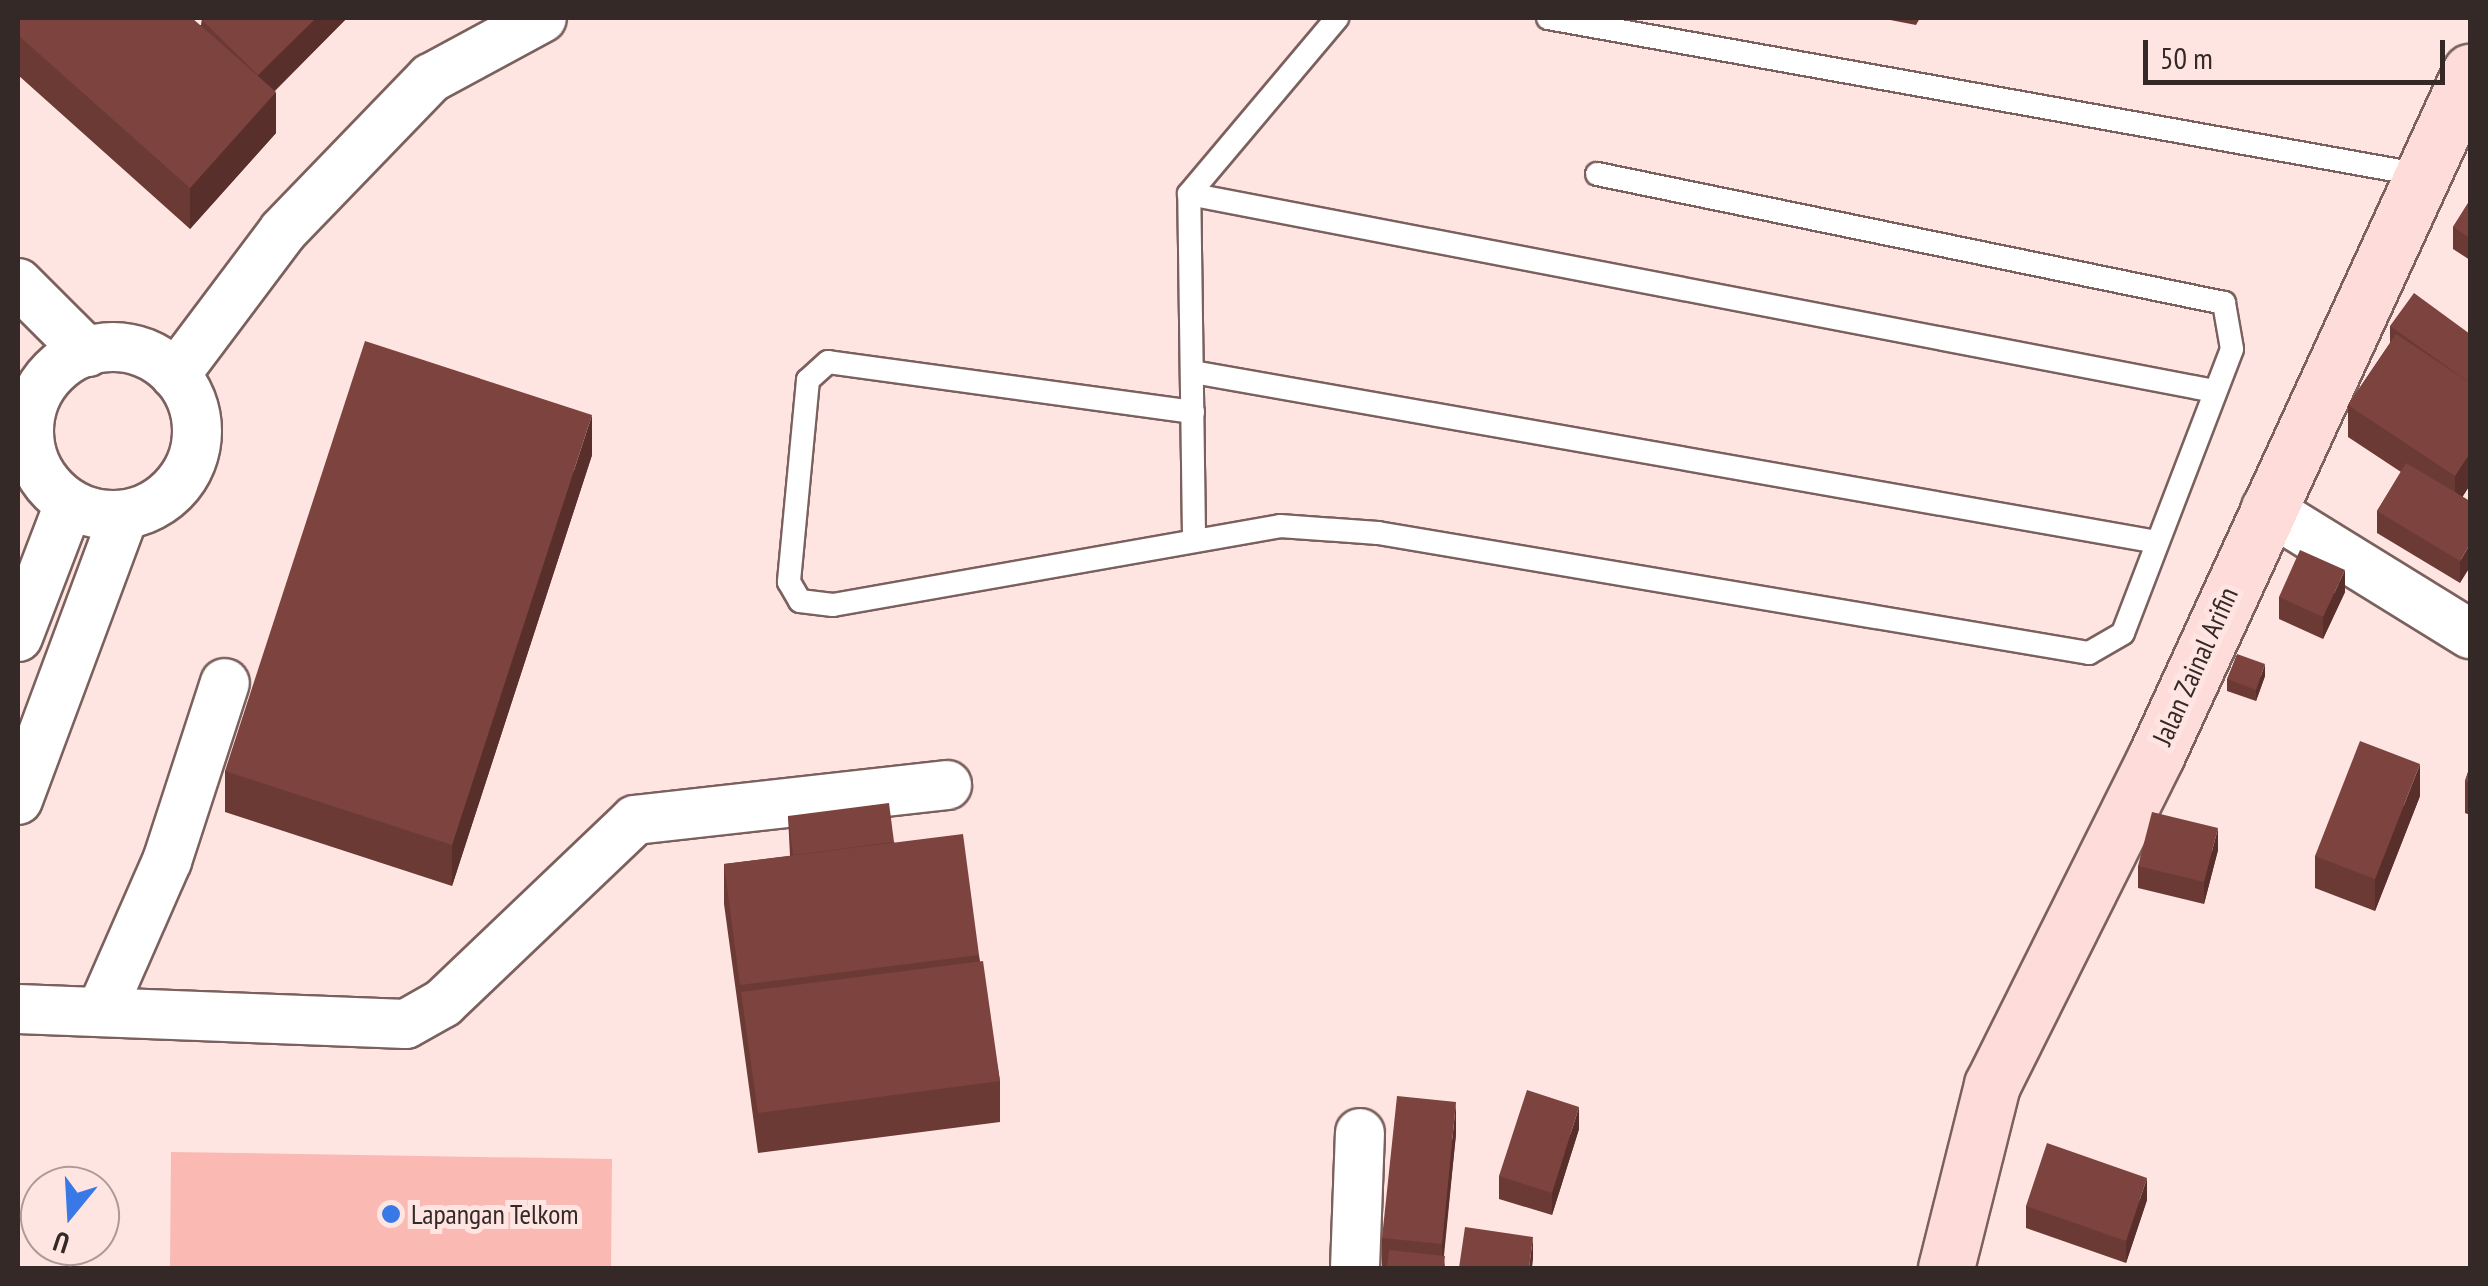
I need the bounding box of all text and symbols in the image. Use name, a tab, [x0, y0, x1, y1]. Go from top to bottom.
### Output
scale bar	[2148, 20, 2450, 82]
text: 50 m	[2160, 38, 2213, 77]
street label: Jalan Zainal Arifin	[2145, 581, 2245, 751]
north arrow	[20, 1166, 120, 1266]
place label: Lapangan Telkom	[411, 1197, 579, 1231]
marker: Lapangan Telkom	[380, 1203, 402, 1225]
text: U	[49, 1223, 74, 1263]

